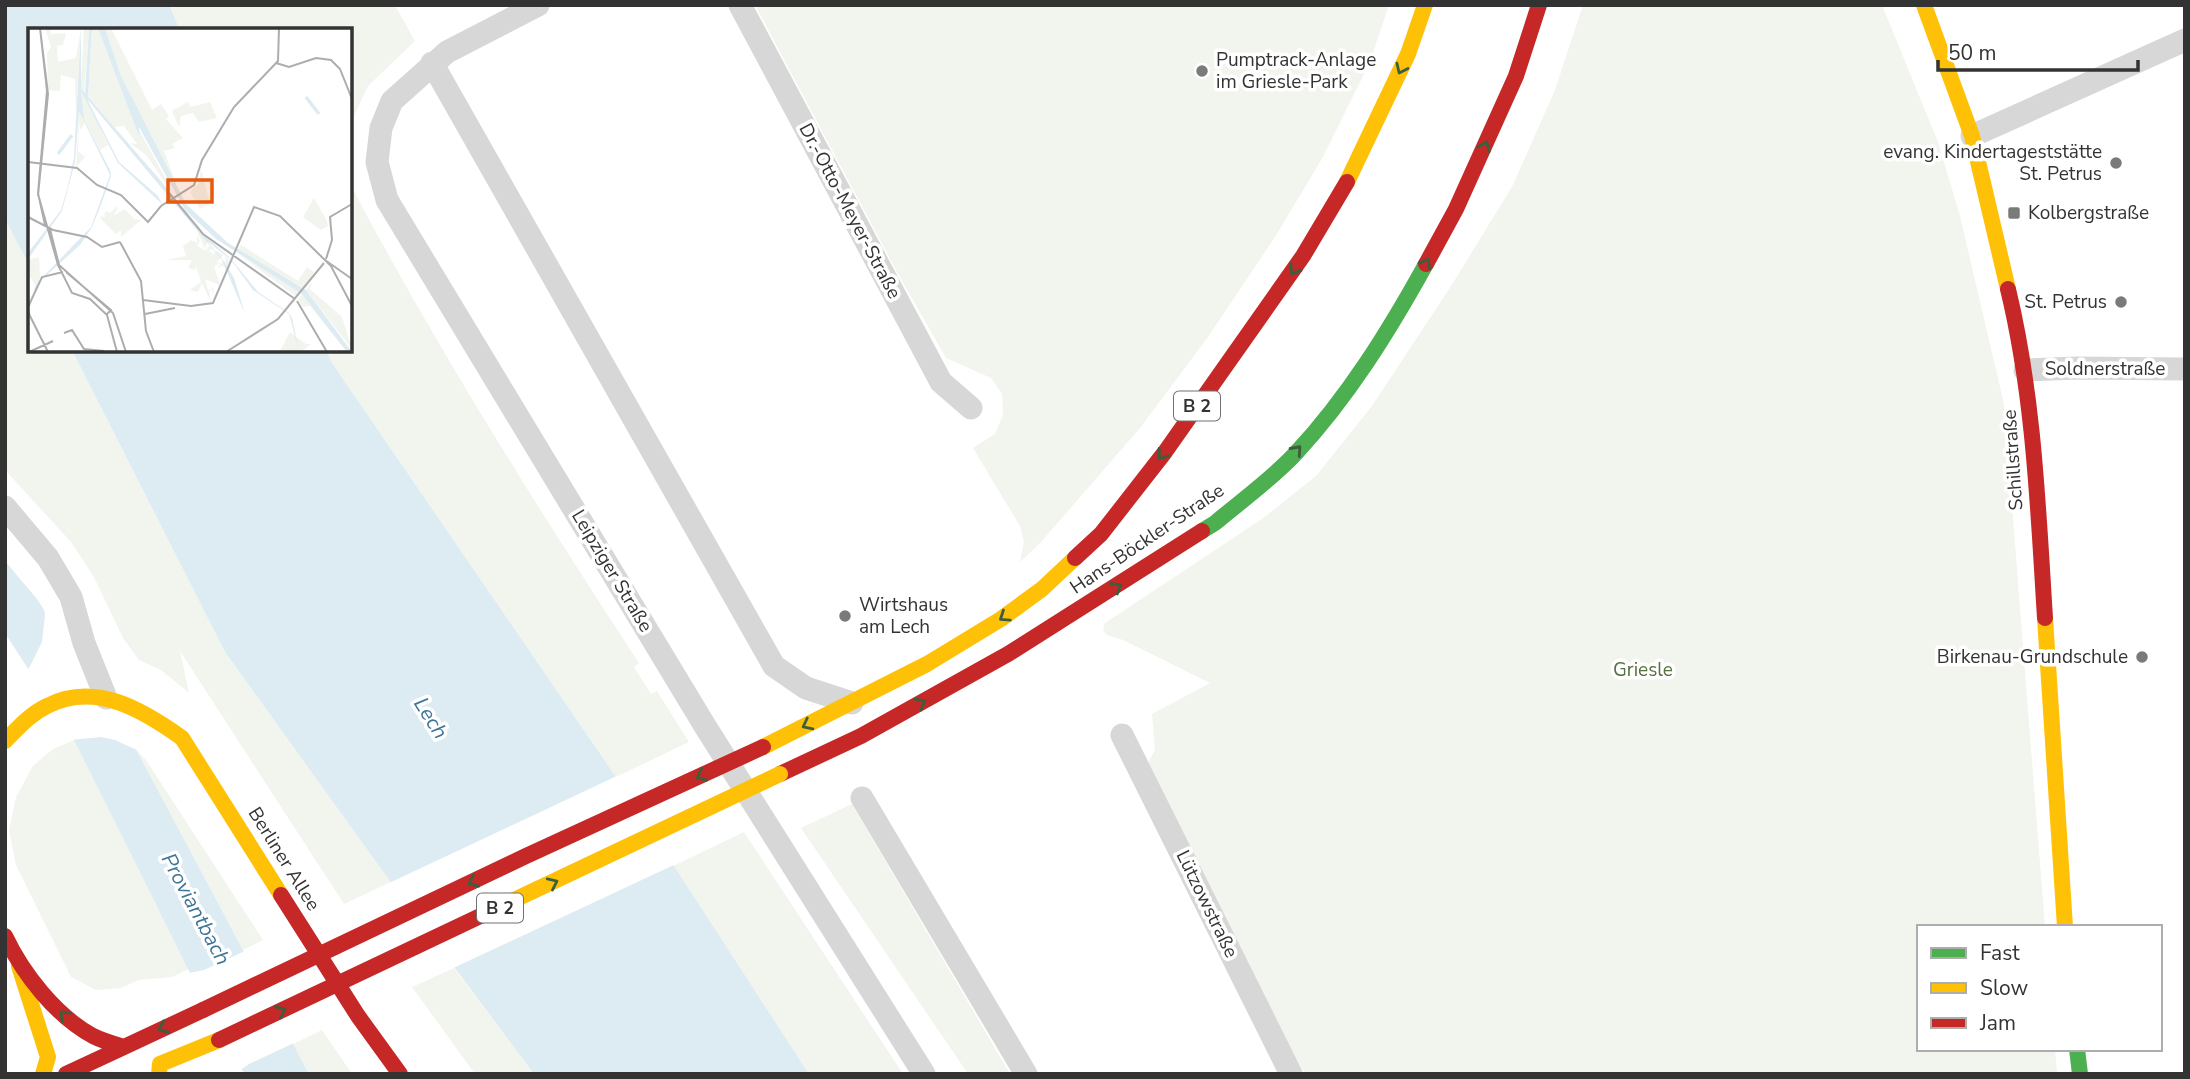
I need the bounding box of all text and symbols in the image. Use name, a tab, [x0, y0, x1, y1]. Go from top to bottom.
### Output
inset map	[28, 28, 352, 352]
scale bar	[1938, 28, 2138, 72]
text: 50 m	[1948, 39, 1997, 67]
place label: Pumptrack-Anlage im Griesle-Park	[1216, 47, 1376, 95]
one-way arrow	[1395, 62, 1409, 74]
marker: Pumptrack-Anlage im Griesle-Park	[1194, 63, 1210, 79]
street label: Dr.-Otto-Meyer-Straße	[793, 119, 907, 303]
place label: evang. Kindertageststätte St. Petrus	[1883, 139, 2102, 187]
one-way arrow	[1477, 141, 1491, 154]
marker: evang. Kindertageststätte St. Petrus	[2108, 155, 2124, 171]
place label: Kolbergstraße	[2028, 200, 2149, 226]
marker: Kolbergstraße	[2006, 205, 2022, 221]
one-way arrow	[1418, 258, 1431, 271]
one-way arrow	[1290, 262, 1302, 275]
place label: St. Petrus	[2024, 289, 2107, 315]
marker: St. Petrus	[2113, 294, 2129, 310]
street label: Soldnerstraße	[2045, 356, 2165, 382]
road number: B 2	[1174, 392, 1220, 420]
street label: Schillstraße	[1997, 409, 2029, 511]
one-way arrow	[1289, 445, 1301, 458]
one-way arrow	[1158, 447, 1170, 460]
street label: Hans-Böckler-Straße	[1065, 478, 1229, 600]
street label: Leipziger Straße	[565, 505, 659, 637]
one-way arrow	[1109, 582, 1122, 595]
place label: Wirtshaus am Lech	[859, 592, 948, 640]
marker: Wirtshaus am Lech	[837, 608, 853, 624]
one-way arrow	[999, 609, 1012, 621]
place label: Birkenau-Grundschule	[1937, 644, 2128, 670]
marker: Birkenau-Grundschule	[2134, 649, 2150, 665]
park label: Griesle	[1613, 657, 1673, 683]
water label: Lech	[407, 692, 455, 744]
one-way arrow	[914, 698, 926, 711]
one-way arrow	[802, 716, 814, 730]
one-way arrow	[696, 768, 708, 782]
street label: Berliner Allee	[242, 802, 326, 916]
street label: Lützowstraße	[1170, 846, 1244, 962]
water label: Proviantbach	[155, 848, 237, 970]
one-way arrow	[468, 874, 480, 888]
one-way arrow	[546, 877, 558, 891]
road number: B 2	[477, 894, 523, 923]
legend	[1917, 925, 2162, 1051]
text: Fast	[1980, 939, 2020, 967]
text: Slow	[1980, 974, 2029, 1002]
one-way arrow	[274, 1005, 286, 1019]
text: Jam	[1979, 1009, 2016, 1037]
one-way arrow	[60, 1010, 73, 1023]
one-way arrow	[158, 1020, 170, 1034]

